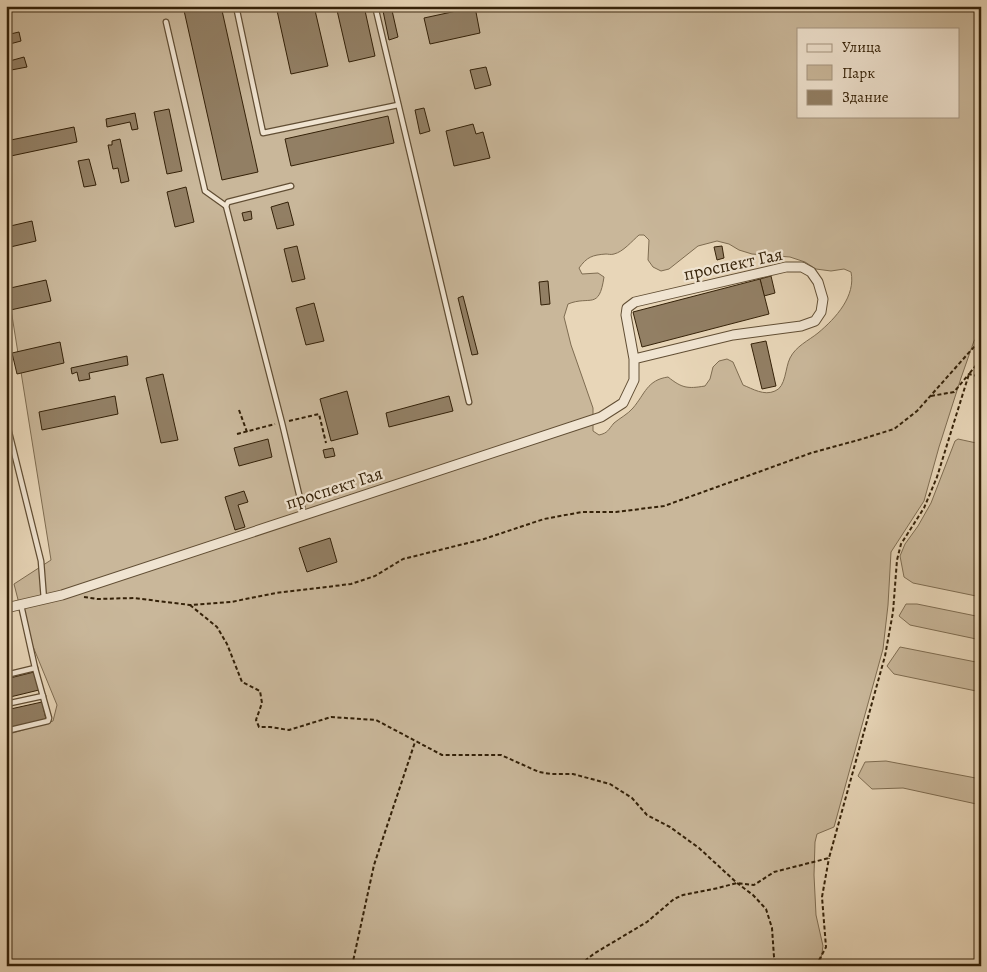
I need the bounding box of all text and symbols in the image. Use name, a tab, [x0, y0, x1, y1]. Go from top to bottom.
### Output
legend	[797, 28, 960, 118]
text: Улица	[842, 37, 881, 57]
text: Парк	[842, 63, 875, 83]
text: Здание	[842, 87, 889, 107]
street label: проспект Гая	[681, 242, 785, 286]
street label: проспект Гая	[282, 461, 386, 515]

